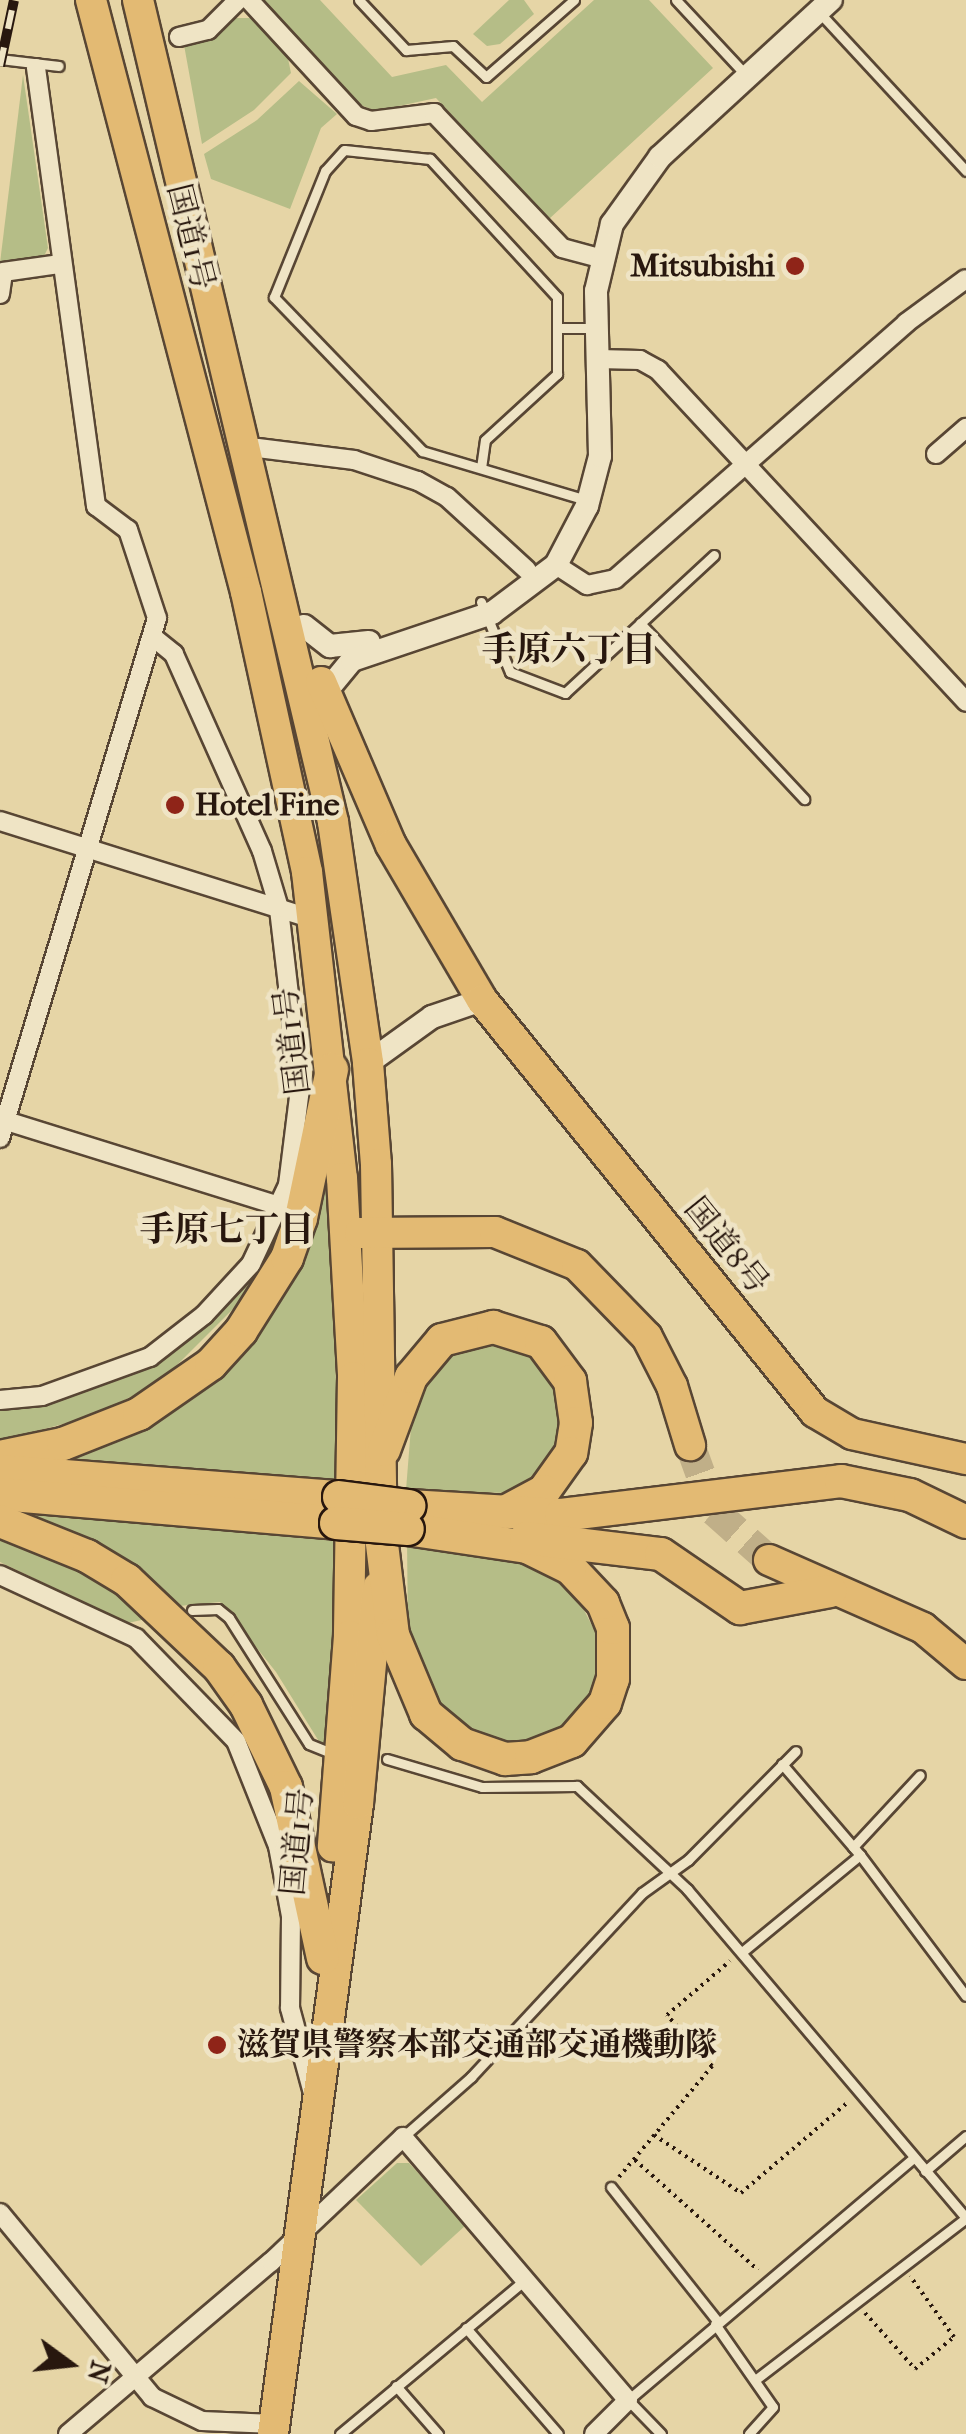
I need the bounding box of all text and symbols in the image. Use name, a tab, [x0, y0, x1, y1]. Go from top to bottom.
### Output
street label: 国道1号	[158, 180, 222, 294]
place label: Mitsubishi	[630, 247, 775, 285]
marker: Mitsubishi	[784, 255, 806, 277]
district label: 手原六丁目	[482, 629, 656, 671]
place label: Hotel Fine	[195, 786, 340, 824]
marker: Hotel Fine	[164, 794, 186, 816]
street label: 国道1号	[267, 985, 319, 1097]
street label: 国道8号	[676, 1190, 776, 1302]
district label: 手原七丁目	[140, 1209, 314, 1251]
street label: 国道1号	[274, 1787, 322, 1897]
place label: 滋賀県警察本部交通部交通機動隊	[237, 2026, 717, 2064]
marker: 滋賀県警察本部交通部交通機動隊	[206, 2034, 228, 2056]
north arrow	[20, 2314, 120, 2414]
text: N	[81, 2357, 118, 2386]

